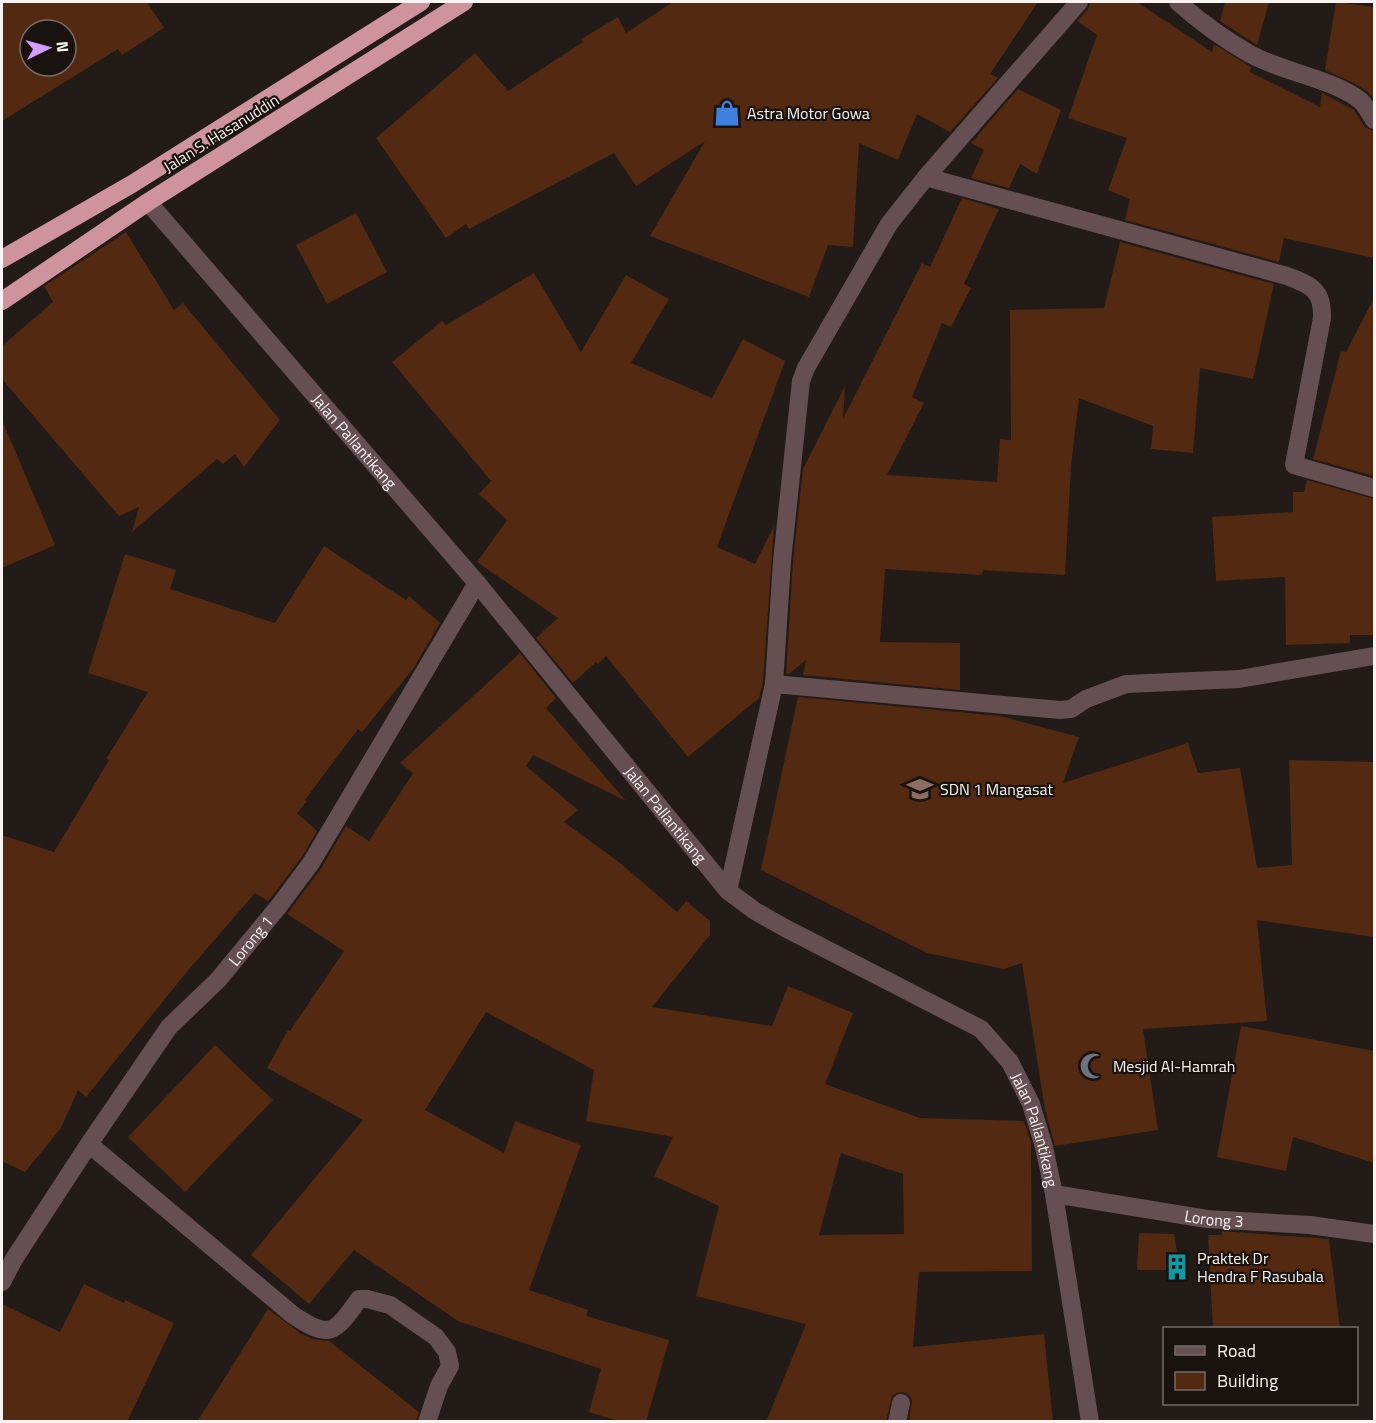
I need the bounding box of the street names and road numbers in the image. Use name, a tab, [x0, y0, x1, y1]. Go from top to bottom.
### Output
street label: Jalan S. Hasanuddin	[158, 88, 284, 178]
street label: Jalan Pallantikang	[306, 388, 403, 494]
street label: Jalan Pallantikang	[619, 761, 713, 868]
street label: Lorong 1	[222, 910, 279, 971]
street label: Jalan Pallantikang	[1005, 1068, 1064, 1189]
street label: Lorong 3	[1183, 1204, 1244, 1233]

